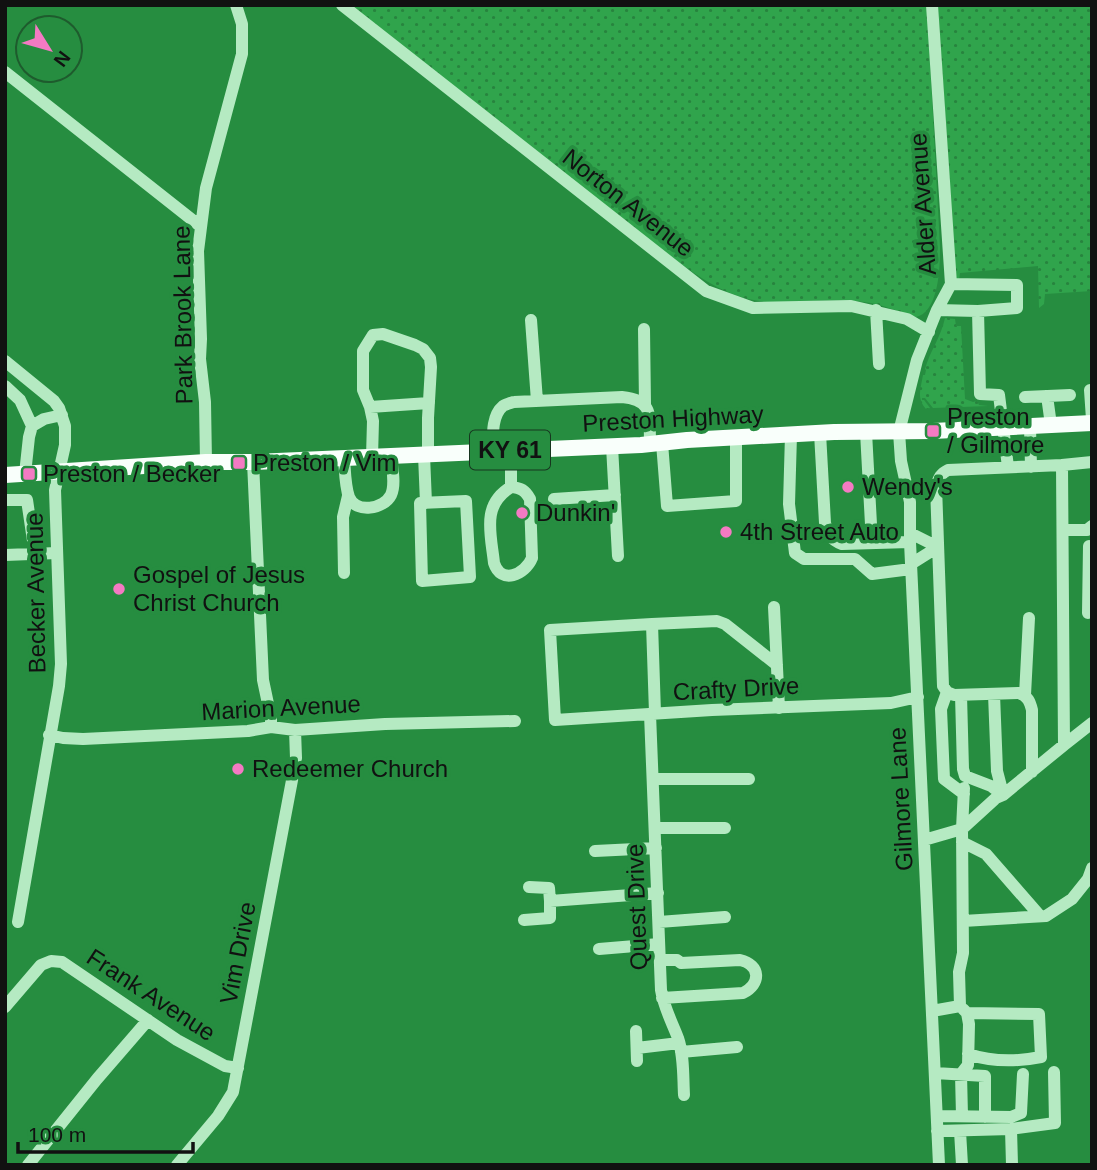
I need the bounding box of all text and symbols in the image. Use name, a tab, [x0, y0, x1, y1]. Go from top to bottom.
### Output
north arrow	[14, 14, 84, 84]
text: N	[50, 47, 75, 71]
street label: Alder Avenue	[904, 132, 941, 276]
street label: Norton Avenue	[558, 143, 699, 262]
street label: Park Brook Lane	[167, 225, 198, 405]
street label: Preston Highway	[582, 400, 764, 437]
place label: Preston / Gilmore	[947, 403, 1044, 458]
marker: Preston / Gilmore	[925, 423, 941, 439]
road number: KY 61	[470, 431, 550, 470]
place label: Preston / Vim	[253, 449, 397, 476]
marker: Preston / Vim	[231, 455, 247, 471]
place label: Preston / Becker	[43, 460, 220, 487]
marker: Preston / Becker	[21, 466, 37, 482]
place label: Wendy's	[862, 473, 953, 500]
marker: Wendy's	[840, 479, 856, 495]
place label: Dunkin'	[536, 499, 615, 526]
marker: Dunkin'	[514, 505, 530, 521]
street label: Becker Avenue	[21, 512, 50, 674]
place label: 4th Street Auto	[740, 518, 899, 545]
marker: 4th Street Auto	[718, 524, 734, 540]
place label: Gospel of Jesus Christ Church	[133, 561, 305, 616]
marker: Gospel of Jesus Christ Church	[111, 581, 127, 597]
street label: Crafty Drive	[672, 672, 800, 705]
street label: Marion Avenue	[201, 690, 361, 725]
street label: Gilmore Lane	[883, 726, 918, 872]
place label: Redeemer Church	[252, 755, 448, 782]
marker: Redeemer Church	[230, 761, 246, 777]
street label: Quest Drive	[621, 843, 652, 971]
street label: Vim Drive	[214, 899, 261, 1006]
street label: Frank Avenue	[82, 943, 221, 1046]
scale bar	[18, 1110, 192, 1154]
text: 100 m	[28, 1123, 86, 1146]

